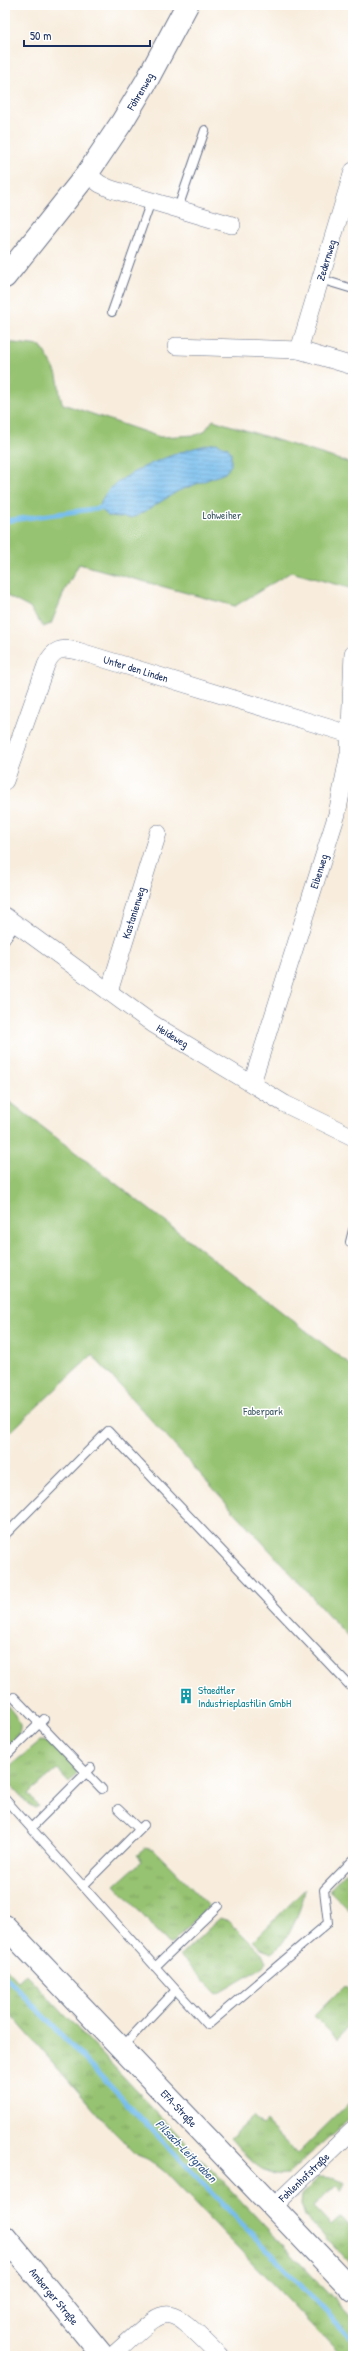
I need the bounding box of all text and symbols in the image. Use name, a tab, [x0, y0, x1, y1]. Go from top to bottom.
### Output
scale bar	[24, 22, 150, 48]
text: 50 m	[30, 27, 51, 44]
street label: Föhrenweg	[123, 70, 157, 114]
street label: Zedernweg	[313, 238, 339, 282]
park label: Lohweiher	[203, 508, 242, 522]
street label: Unter den Linden	[102, 652, 170, 685]
street label: Eibenweg	[307, 852, 331, 890]
street label: Kastanienweg	[119, 885, 148, 940]
street label: Heideweg	[154, 1021, 191, 1051]
park label: Faberpark	[242, 1404, 283, 1418]
place label: Staedtler Industrieplastilin GmbH	[198, 1683, 291, 1710]
building icon: Staedtler Industrieplastilin GmbH	[177, 1687, 195, 1705]
street label: EFA-Straße	[158, 2087, 200, 2130]
water label: Pilsach-Leitgraben	[152, 2115, 222, 2187]
street label: Fohlenhofstraße	[275, 2149, 333, 2206]
street label: Amberger Straße	[26, 2265, 82, 2328]

